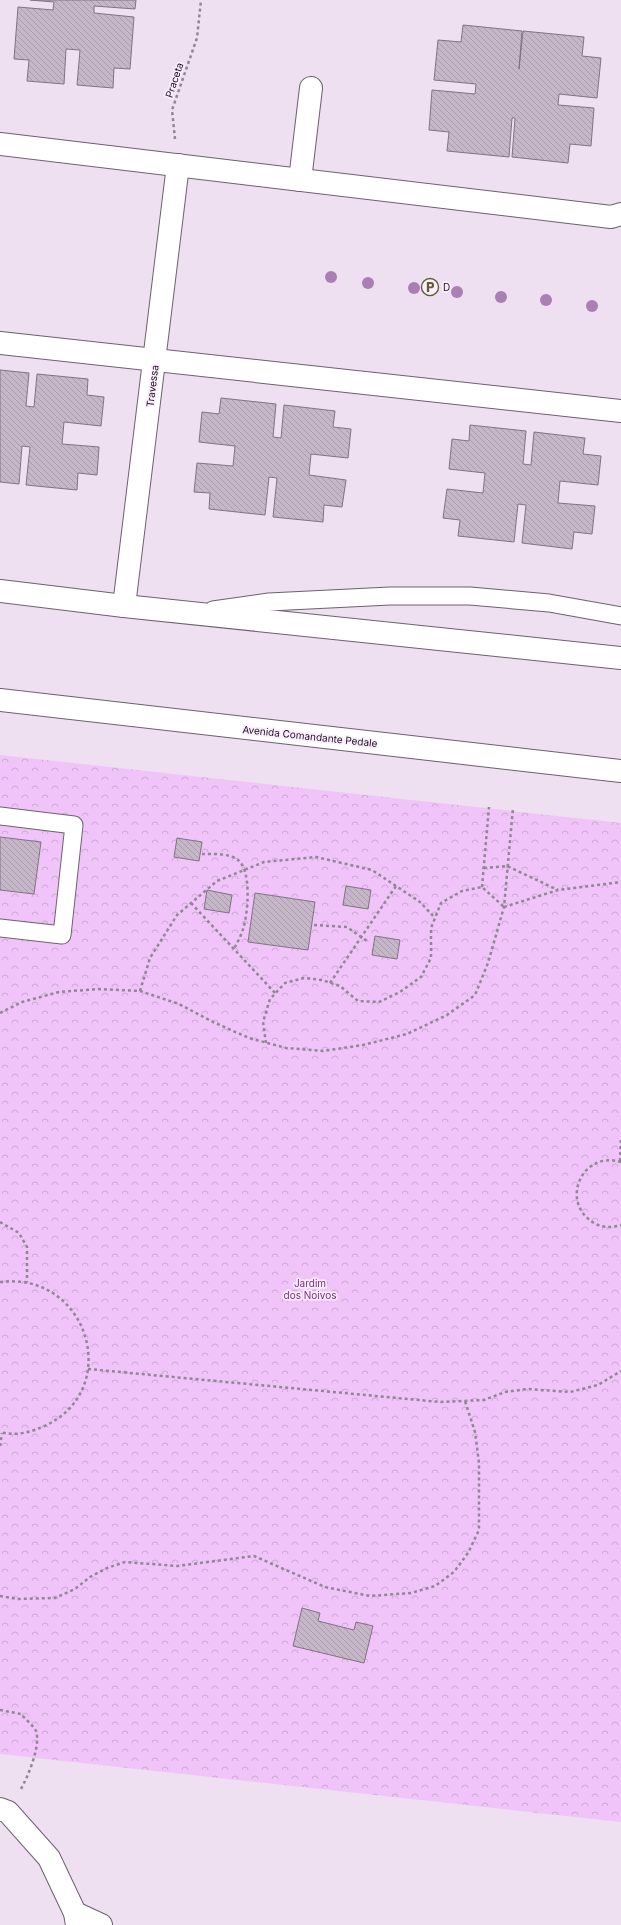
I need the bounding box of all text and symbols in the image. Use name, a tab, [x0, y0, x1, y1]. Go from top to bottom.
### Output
street label: Praceta	[162, 61, 186, 99]
parking icon: D	[420, 277, 440, 297]
place label: D	[443, 281, 450, 293]
street label: Travessa	[143, 364, 161, 408]
street label: Avenida Comandante Pedale	[242, 723, 378, 749]
park label: Jardim dos Noivos	[284, 1277, 336, 1301]

